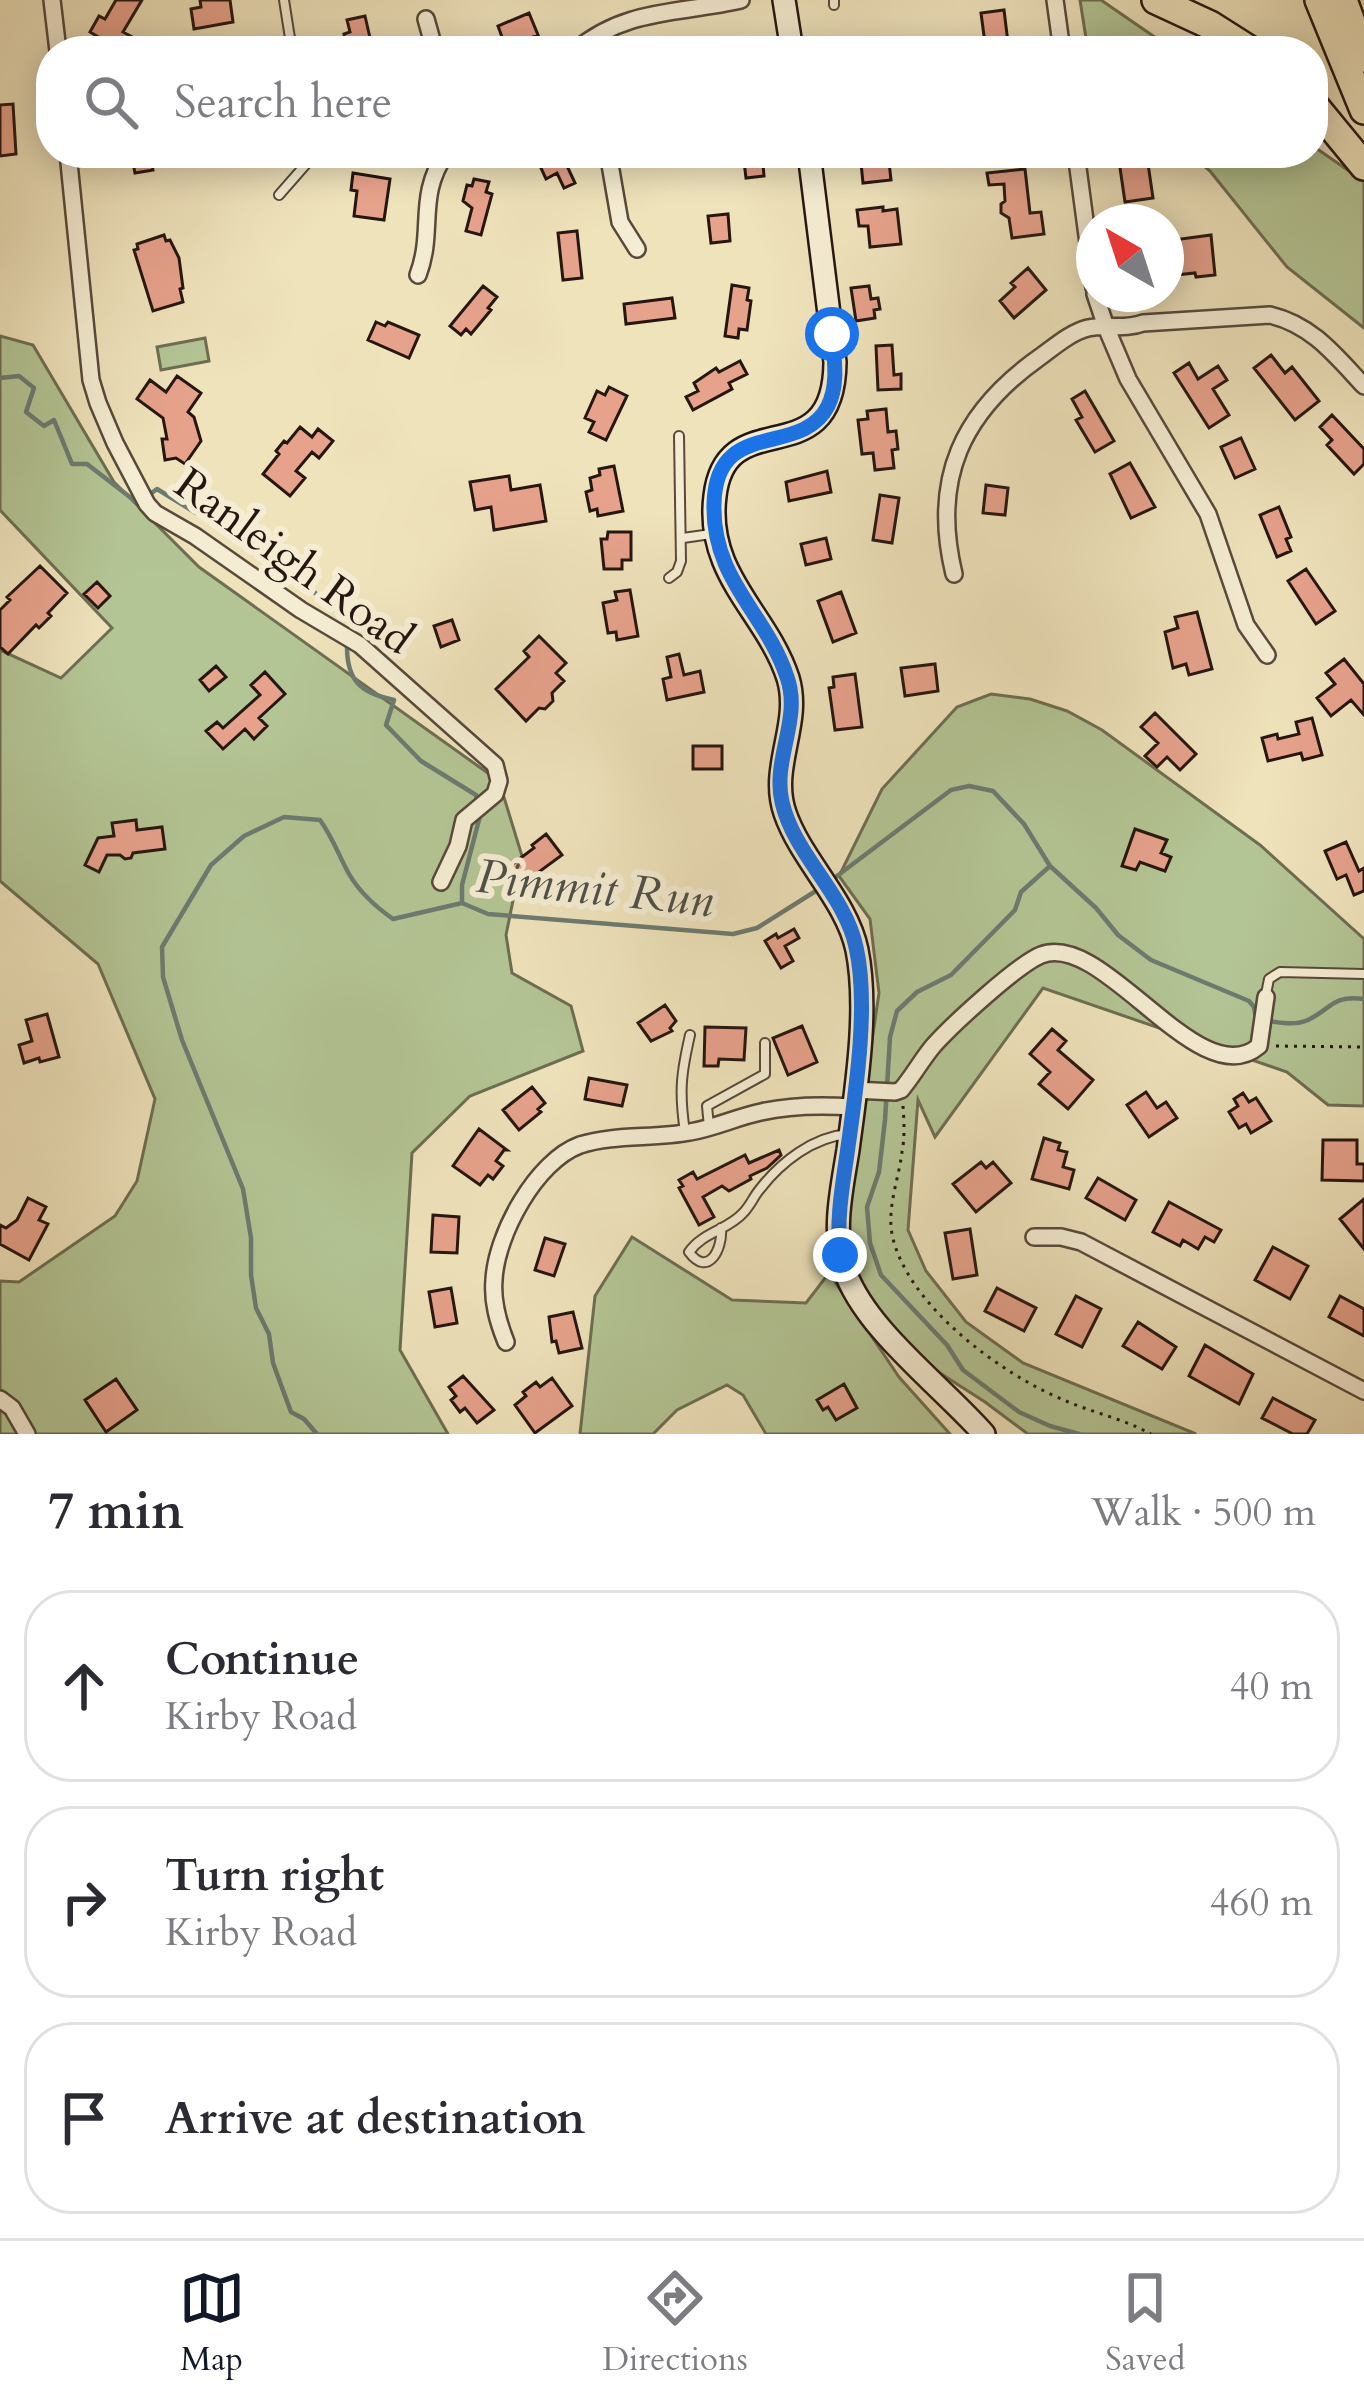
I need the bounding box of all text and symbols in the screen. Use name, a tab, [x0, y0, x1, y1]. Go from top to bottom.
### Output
search box	[36, 36, 1328, 168]
icon: search	[78, 69, 144, 135]
text: Search here	[174, 72, 392, 133]
north arrow	[1076, 204, 1184, 312]
route start	[805, 307, 859, 361]
street label: Ranleigh Road	[162, 454, 426, 669]
water label: Pimmit Run	[473, 844, 716, 933]
route end	[813, 1228, 867, 1282]
text: 7 min	[48, 1477, 184, 1547]
text: Walk · 500 m	[1091, 1486, 1316, 1539]
text: Continue	[165, 1629, 359, 1690]
icon: ahead	[51, 1653, 117, 1719]
text: 40 m	[1230, 1660, 1313, 1713]
text: Kirby Road	[165, 1690, 357, 1743]
text: Turn right	[165, 1845, 384, 1906]
icon: right	[51, 1869, 117, 1935]
text: 460 m	[1210, 1876, 1313, 1929]
text: Kirby Road	[165, 1906, 357, 1959]
icon: arrive	[51, 2085, 117, 2151]
text: Arrive at destination	[165, 2088, 585, 2149]
tab: Map	[179, 2265, 245, 2382]
tab: Directions	[602, 2265, 748, 2382]
tab: Saved	[1105, 2265, 1185, 2382]

